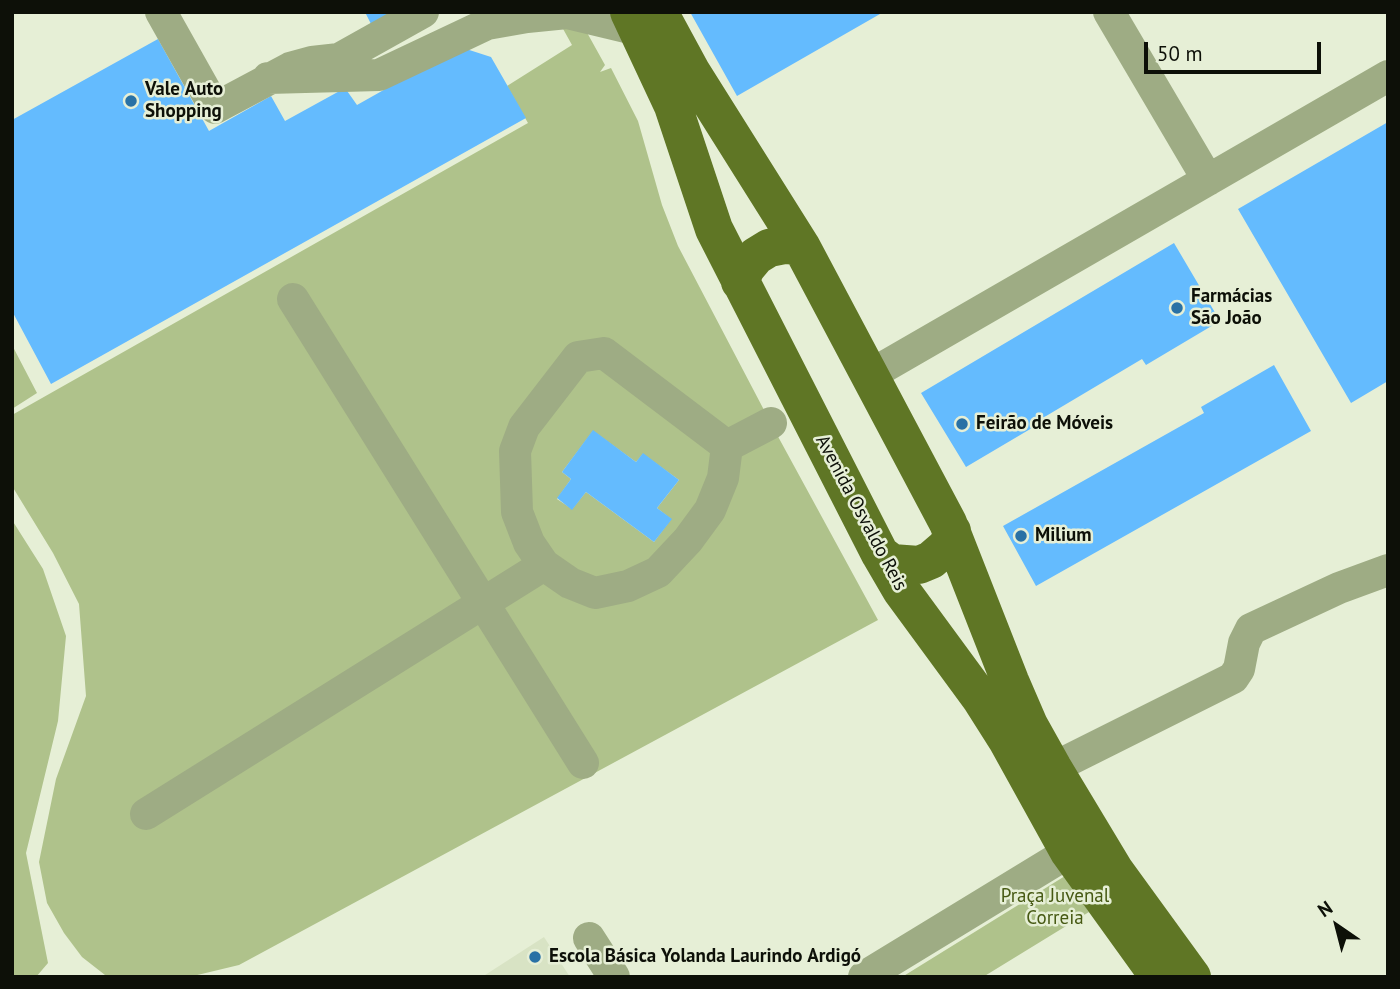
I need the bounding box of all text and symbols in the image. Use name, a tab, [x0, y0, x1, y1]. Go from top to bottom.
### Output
scale bar	[1148, 28, 1325, 72]
text: 50 m	[1157, 40, 1203, 67]
place label: Vale Auto Shopping	[145, 79, 223, 123]
marker: Vale Auto Shopping	[123, 93, 139, 109]
place label: Farmácias São João	[1191, 286, 1272, 330]
marker: Farmácias São João	[1169, 300, 1185, 316]
place label: Feirão de Móveis	[976, 413, 1113, 435]
marker: Feirão de Móveis	[954, 416, 970, 432]
street label: Avenida Osvaldo Reis	[810, 431, 912, 595]
place label: Milium	[1035, 525, 1092, 547]
marker: Milium	[1013, 528, 1029, 544]
park label: Praça Juvenal Correia	[1001, 886, 1109, 930]
north arrow	[1302, 891, 1372, 961]
text: N	[1313, 895, 1337, 922]
place label: Escola Básica Yolanda Laurindo Ardigó	[549, 946, 861, 968]
marker: Escola Básica Yolanda Laurindo Ardigó	[527, 949, 543, 965]

